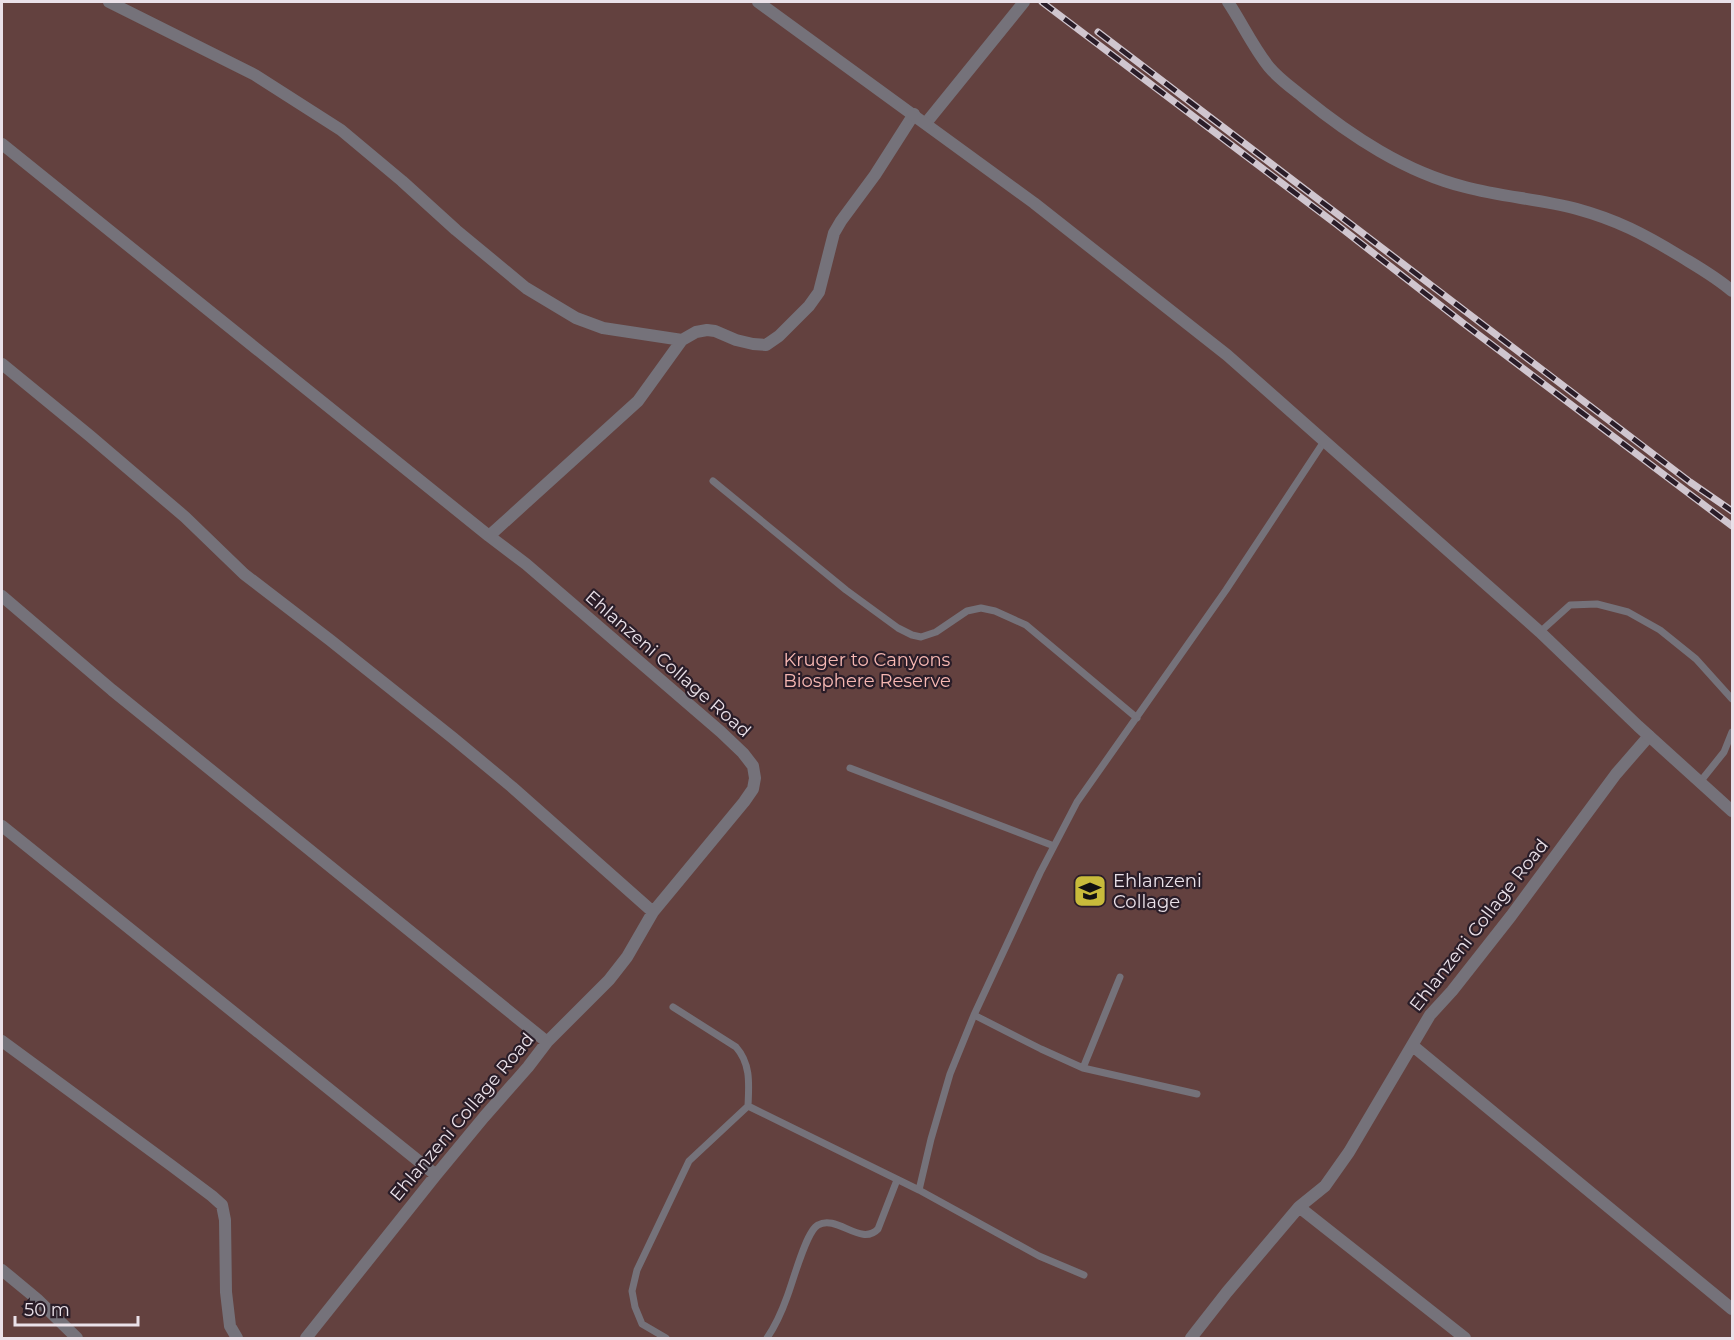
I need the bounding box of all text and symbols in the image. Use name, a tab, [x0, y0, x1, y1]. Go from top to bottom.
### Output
street label: Ehlanzeni Collage Road	[581, 586, 755, 742]
park label: Kruger to Canyons Biosphere Reserve	[783, 649, 951, 692]
street label: Ehlanzeni Collage Road	[1405, 835, 1553, 1015]
place label: Ehlanzeni Collage	[1113, 870, 1202, 913]
school or university icon: Ehlanzeni Collage	[1072, 873, 1108, 909]
street label: Ehlanzeni Collage Road	[385, 1029, 539, 1205]
scale bar	[15, 1289, 138, 1327]
text: 50 m	[24, 1299, 70, 1321]

